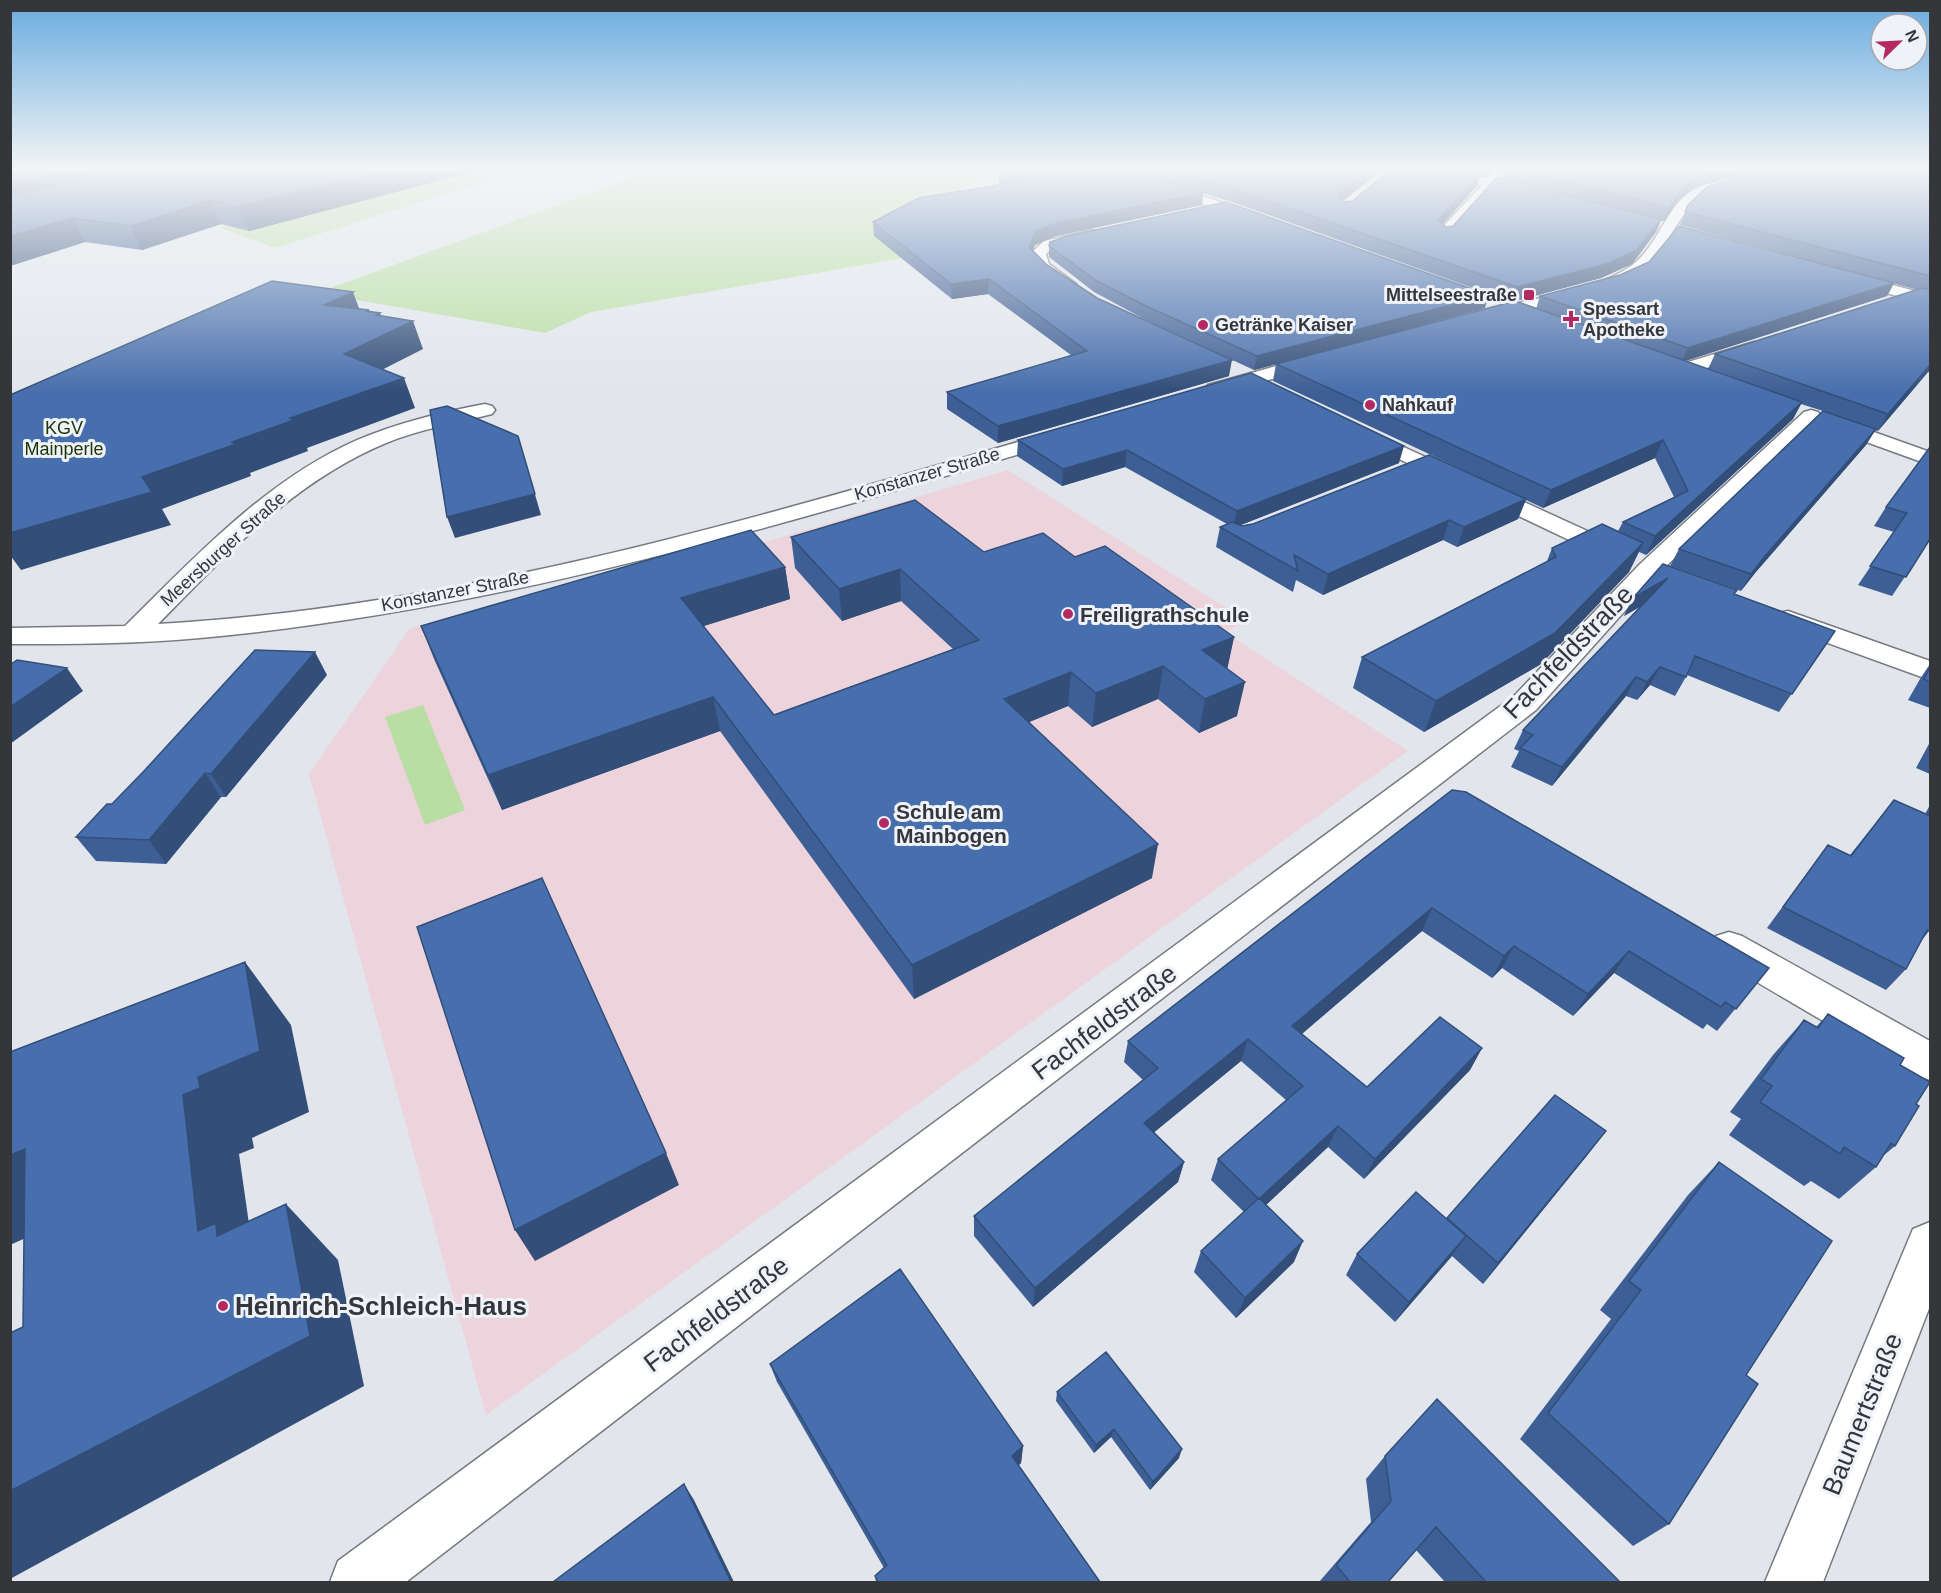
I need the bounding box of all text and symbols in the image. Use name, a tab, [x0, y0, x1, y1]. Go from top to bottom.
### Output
north arrow	[1869, 12, 1929, 72]
text: N	[1902, 27, 1922, 45]
place label: Mittelseestraße	[1386, 285, 1517, 305]
marker: Mittelseestraße	[1522, 288, 1536, 302]
place label: Spessart Apotheke	[1583, 299, 1665, 340]
marker: Spessart Apotheke	[1564, 312, 1578, 326]
place label: Getränke Kaiser	[1215, 315, 1353, 335]
marker: Getränke Kaiser	[1196, 318, 1210, 332]
place label: Nahkauf	[1382, 395, 1454, 415]
marker: Nahkauf	[1363, 398, 1377, 412]
park label: KGV Mainperle	[24, 418, 104, 459]
street label: Konstanzer Straße	[852, 444, 1002, 504]
street label: Meersburger Straße	[156, 488, 290, 610]
street label: Konstanzer Straße	[379, 567, 531, 615]
street label: Fachfeldstraße	[1497, 579, 1639, 725]
place label: Freiligrathschule	[1080, 603, 1249, 626]
marker: Freiligrathschule	[1061, 607, 1075, 621]
place label: Schule am Mainbogen	[896, 800, 1007, 847]
marker: Schule am Mainbogen	[877, 816, 891, 830]
street label: Fachfeldstraße	[1026, 958, 1182, 1086]
street label: Fachfeldstraße	[638, 1250, 794, 1378]
place label: Heinrich-Schleich-Haus	[235, 1291, 527, 1321]
marker: Heinrich-Schleich-Haus	[216, 1299, 230, 1313]
street label: Baumertstraße	[1816, 1329, 1908, 1499]

